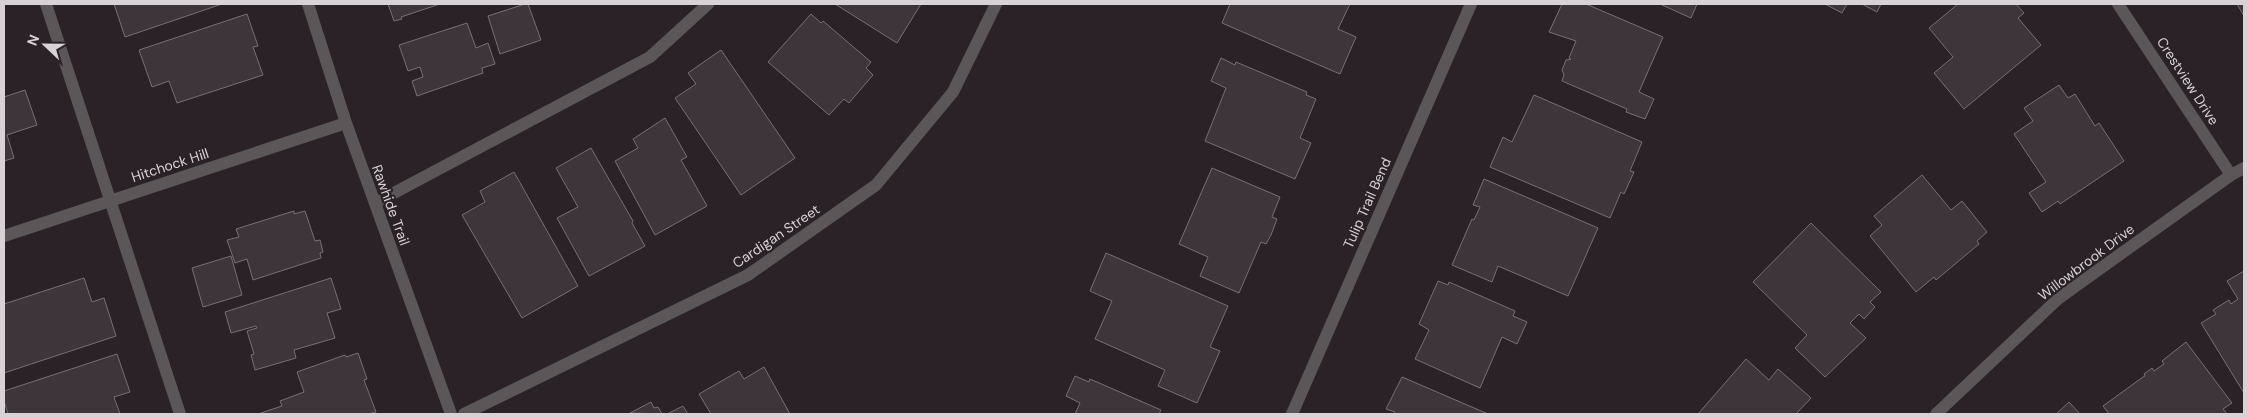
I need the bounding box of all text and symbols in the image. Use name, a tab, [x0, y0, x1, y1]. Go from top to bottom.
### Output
north arrow	[20, 20, 70, 70]
text: N	[23, 32, 43, 48]
street label: Crestview Drive	[2153, 34, 2223, 128]
street label: Hitchock Hill	[129, 144, 211, 186]
street label: Tulip Trail Bend	[1339, 155, 1395, 251]
street label: Rawhide Trail	[368, 162, 414, 248]
street label: Cardigan Street	[729, 200, 823, 272]
street label: Willowbrook Drive	[2034, 220, 2138, 304]

